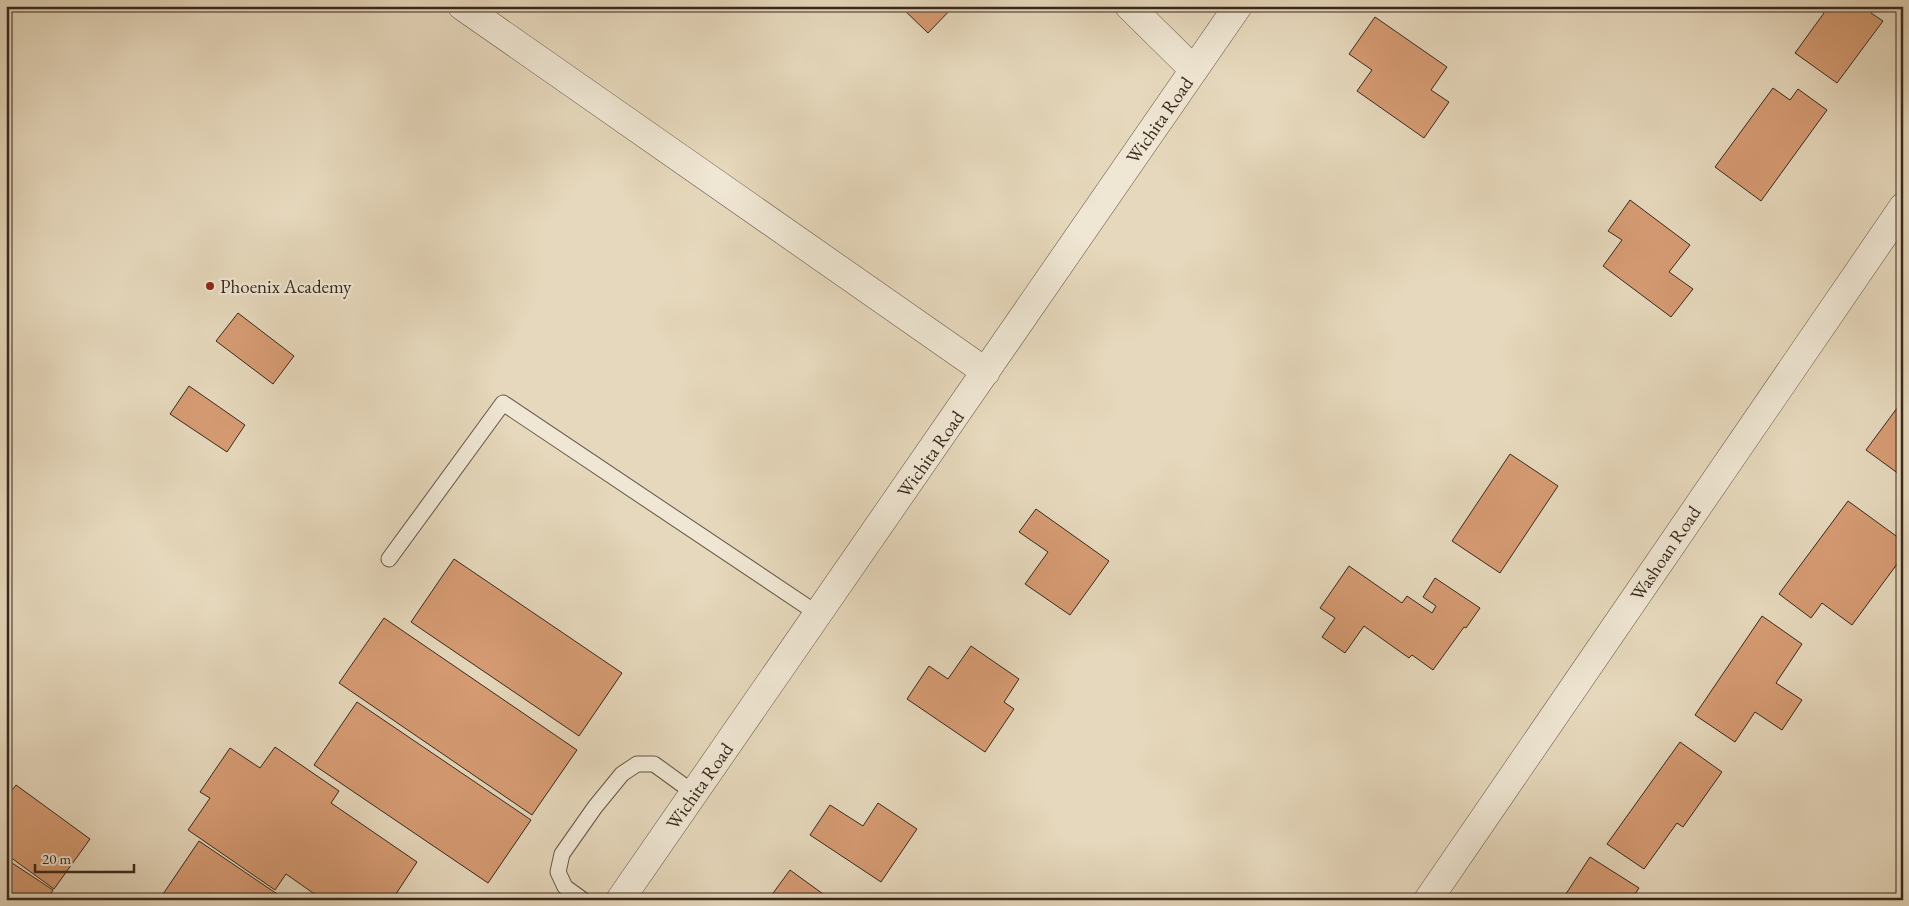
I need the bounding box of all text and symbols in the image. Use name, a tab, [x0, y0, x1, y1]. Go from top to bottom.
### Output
street label: Wichita Road	[1120, 71, 1199, 169]
place label: Phoenix Academy	[220, 274, 352, 299]
marker: Phoenix Academy	[204, 280, 216, 292]
street label: Wichita Road	[891, 405, 970, 503]
street label: Washoan Road	[1625, 501, 1707, 606]
street label: Wichita Road	[660, 737, 739, 835]
scale bar	[35, 841, 134, 873]
text: 20 m	[42, 849, 71, 868]

